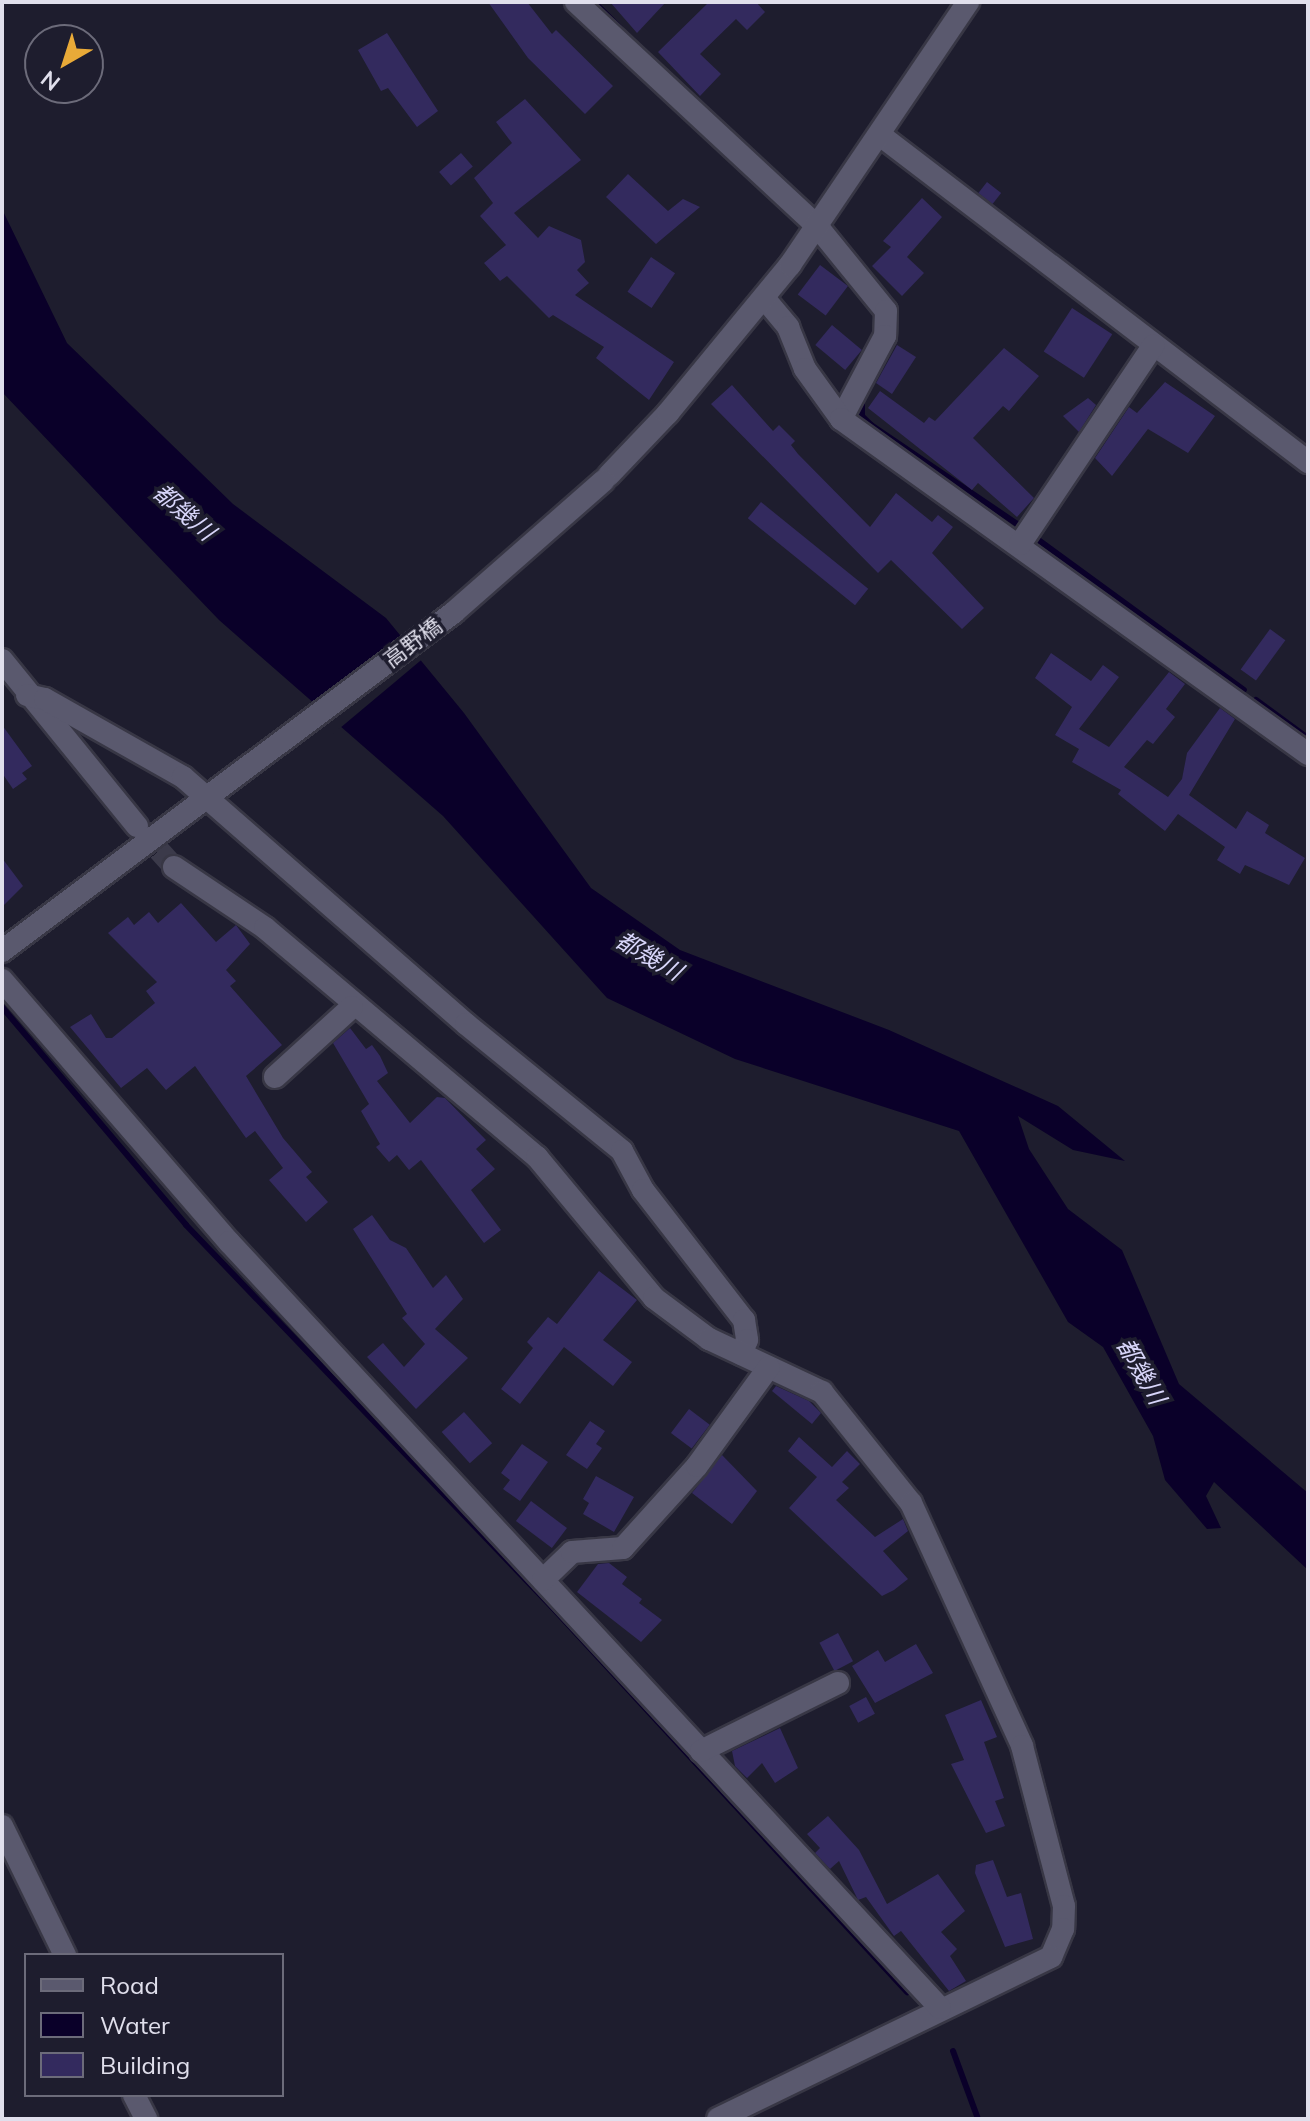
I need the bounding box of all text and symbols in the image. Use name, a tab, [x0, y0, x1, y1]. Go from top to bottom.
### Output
north arrow	[24, 24, 104, 104]
text: N	[35, 65, 65, 97]
water label: 都幾川	[147, 478, 221, 546]
street label: 高野橋	[379, 613, 447, 673]
water label: 都幾川	[611, 926, 687, 986]
water label: 都幾川	[1111, 1333, 1171, 1409]
legend	[24, 1953, 284, 2097]
text: Road	[100, 1970, 159, 2000]
text: Water	[100, 2010, 170, 2040]
text: Building	[100, 2050, 190, 2080]

